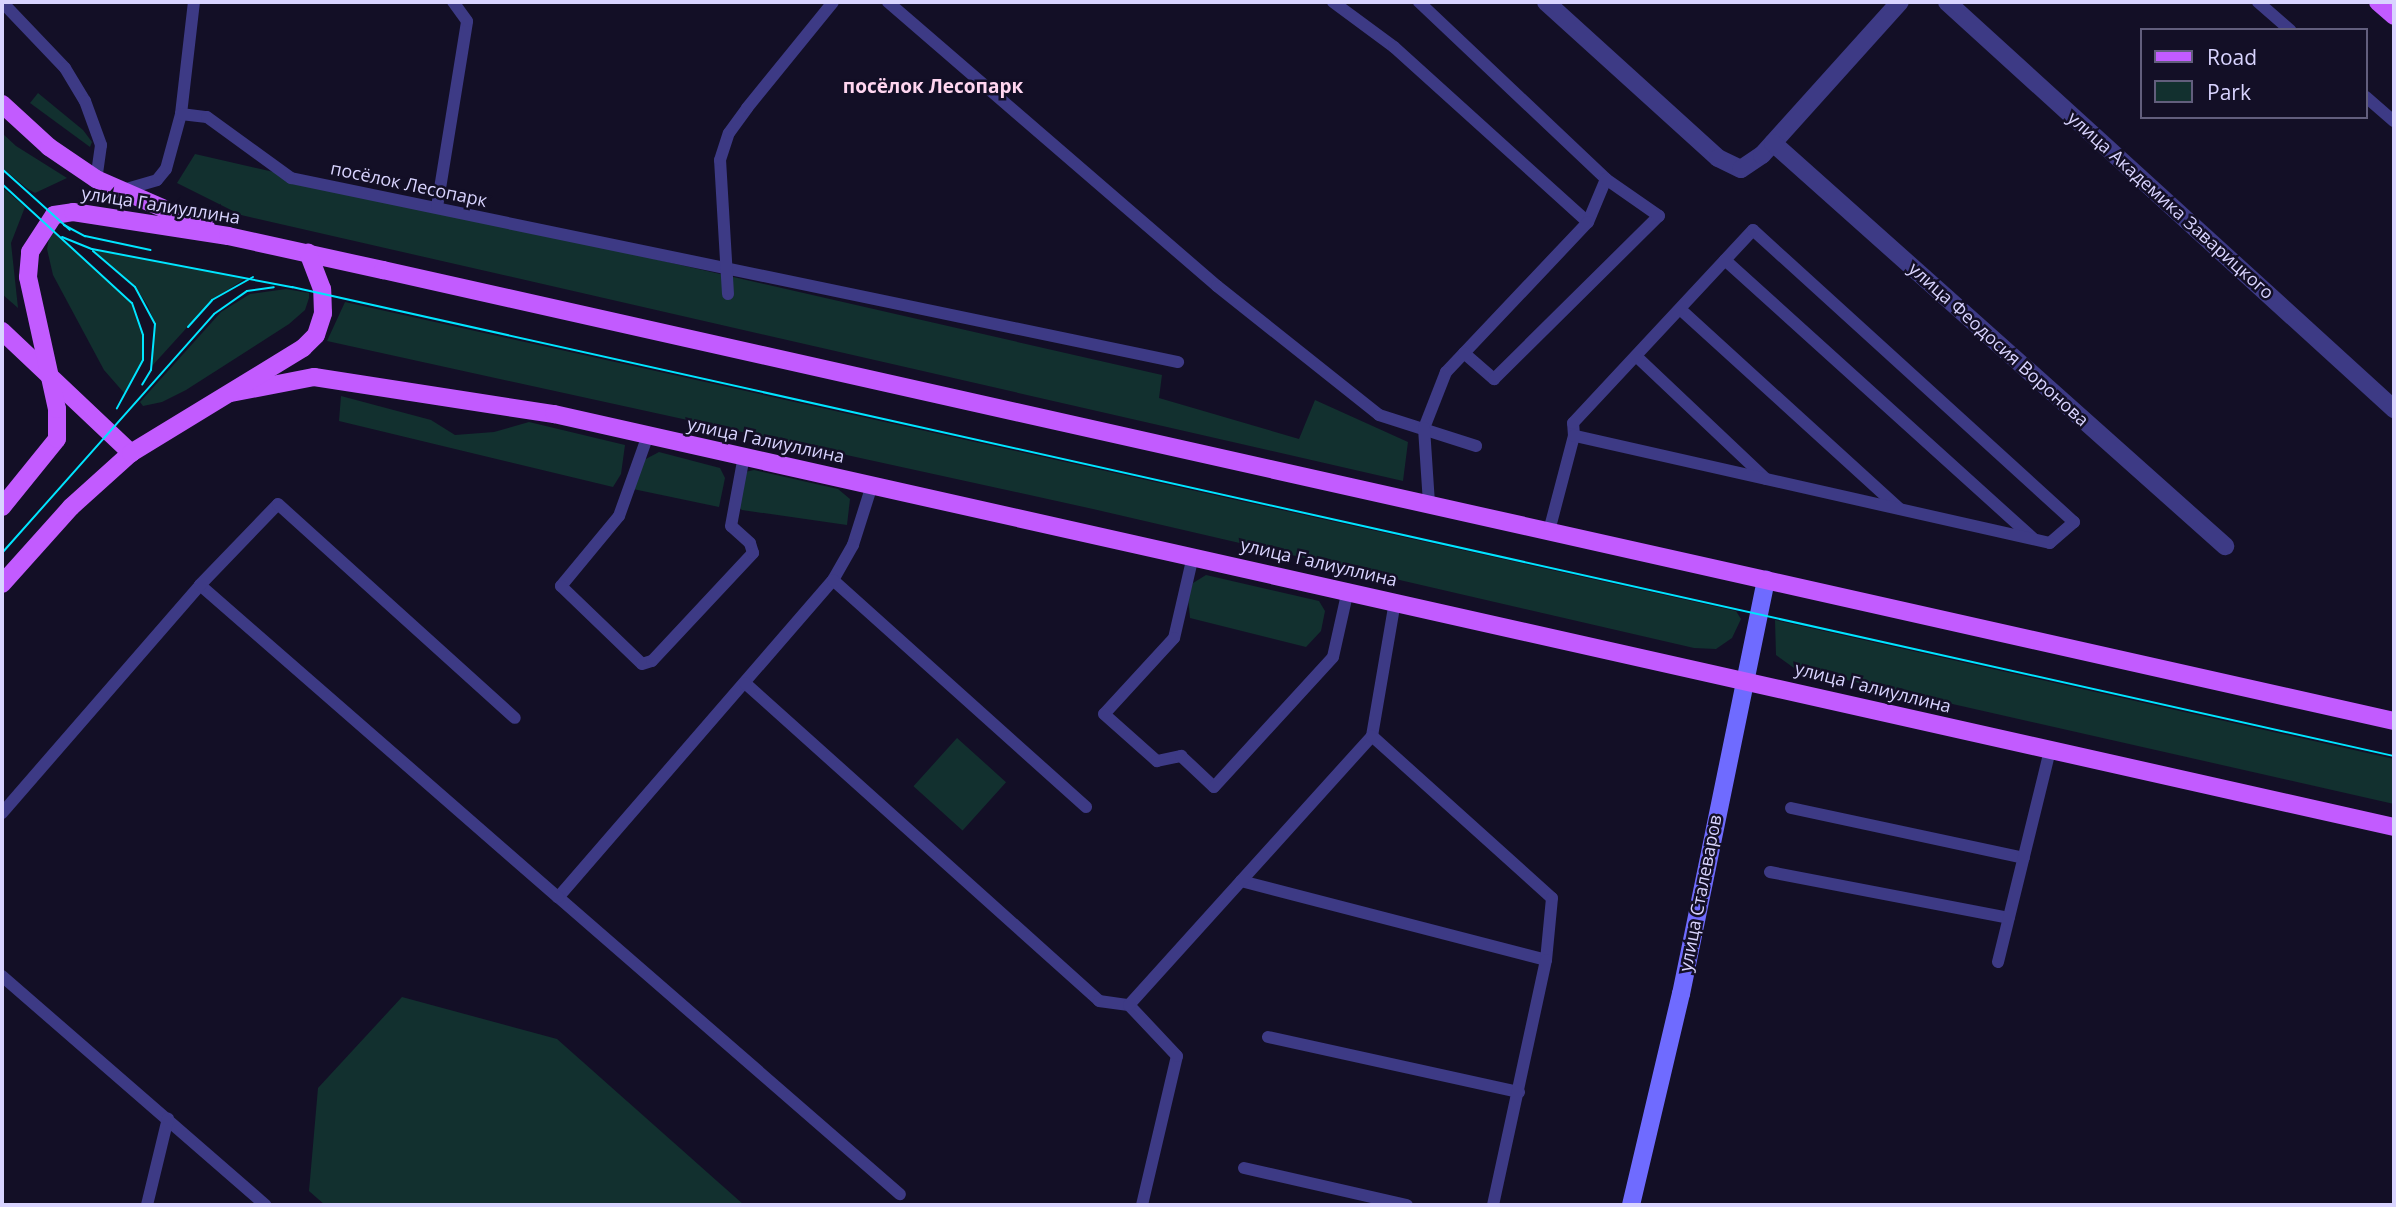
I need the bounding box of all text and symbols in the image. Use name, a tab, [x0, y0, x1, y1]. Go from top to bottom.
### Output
legend	[2140, 28, 2368, 119]
text: Road	[2207, 43, 2257, 71]
district label: посёлок Лесопарк	[843, 76, 1023, 98]
text: Park	[2207, 78, 2251, 106]
street label: улица Академика Заварицкого	[2064, 107, 2278, 303]
street label: посёлок Лесопарк	[329, 157, 489, 211]
street label: улица Галиуллина	[80, 182, 242, 228]
street label: улица Феодосия Воронова	[1905, 257, 2093, 431]
street label: улица Галиуллина	[685, 413, 847, 467]
street label: улица Галиуллина	[1238, 533, 1400, 591]
street label: улица Галиуллина	[1793, 657, 1953, 717]
street label: улица Сталеваров	[1674, 813, 1726, 973]

